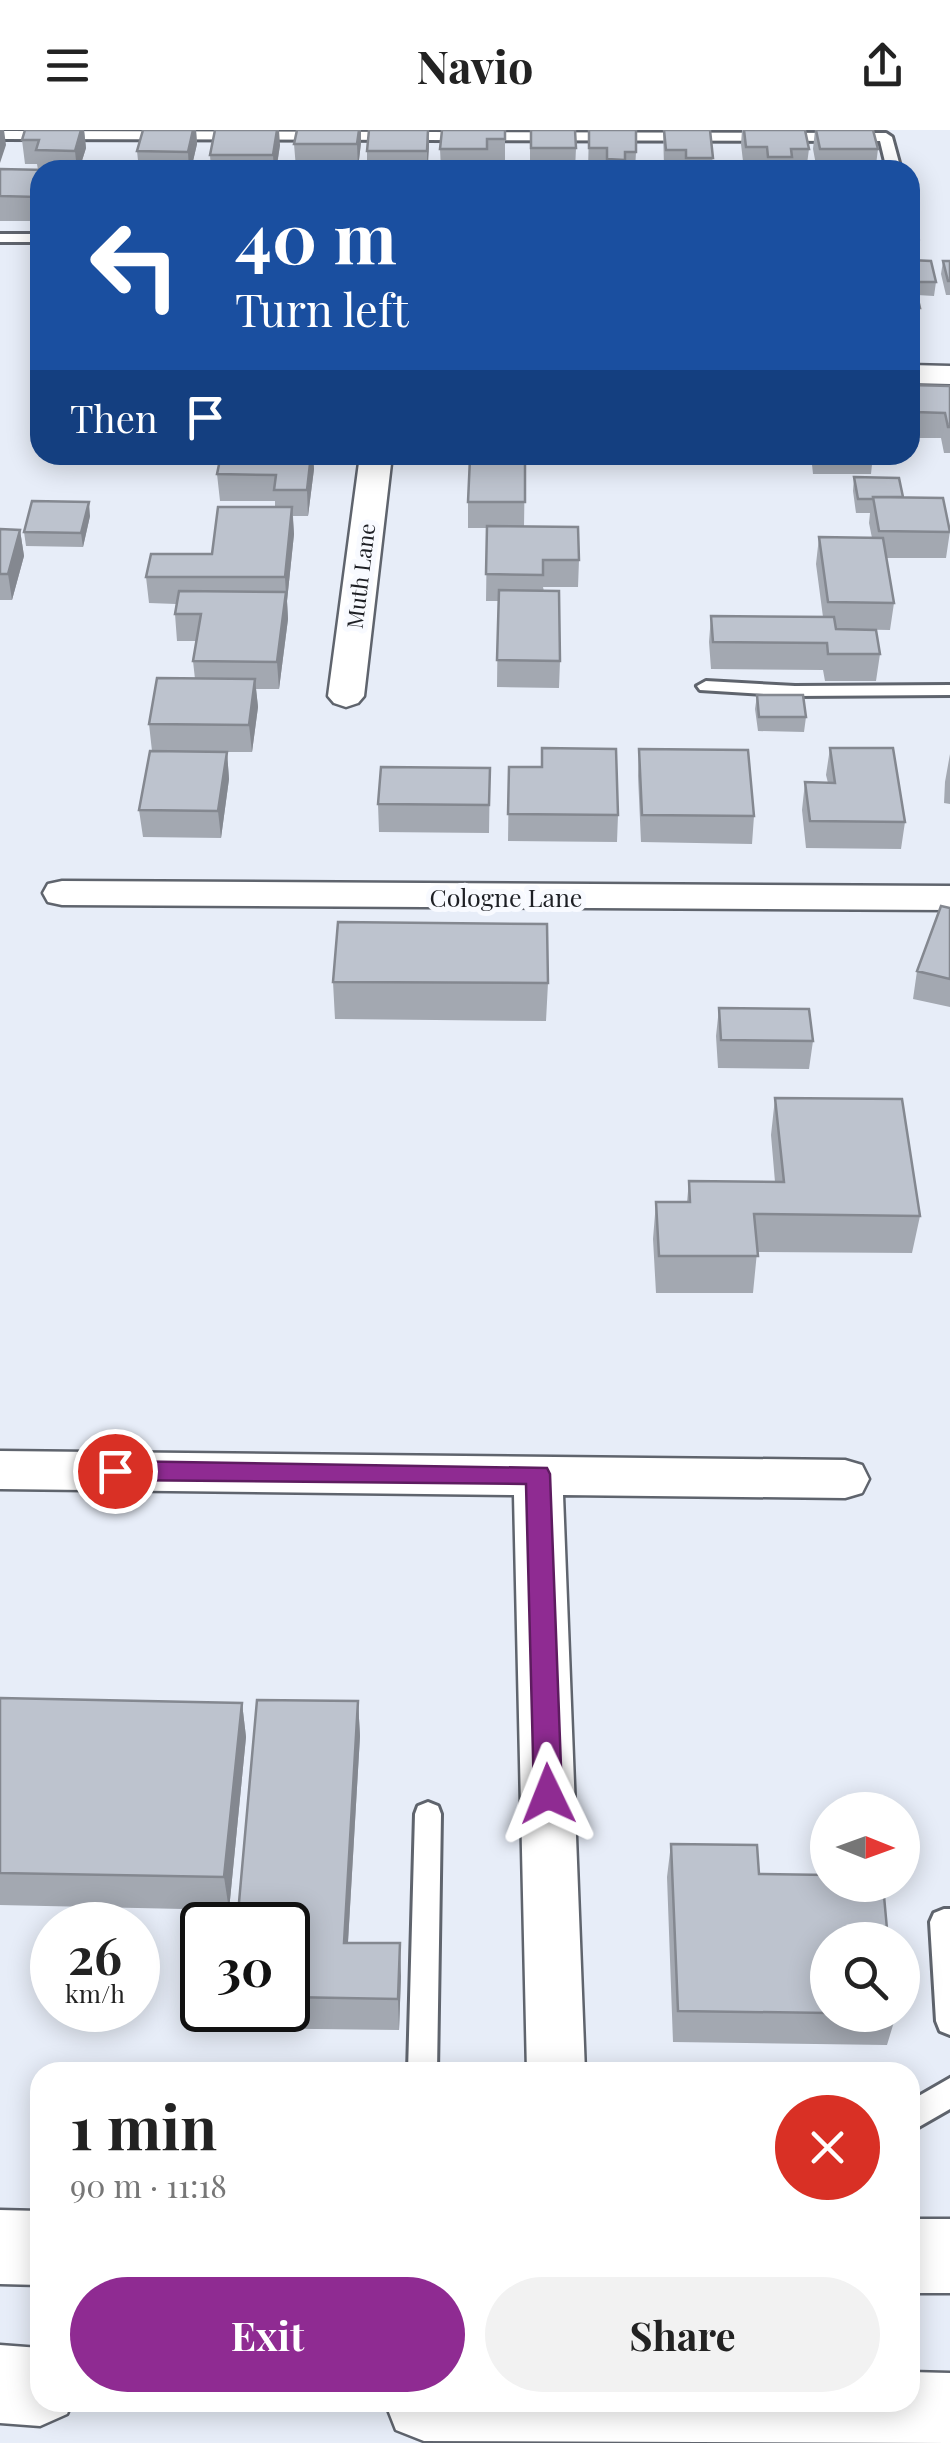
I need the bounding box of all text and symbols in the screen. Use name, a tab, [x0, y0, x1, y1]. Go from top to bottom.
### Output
text: Navio	[417, 35, 533, 95]
icon: menu	[40, 38, 95, 93]
icon: share	[855, 38, 910, 93]
text: 40 m	[235, 188, 397, 282]
icon: left	[70, 200, 200, 330]
text: Turn left	[235, 278, 409, 338]
icon: arrive	[178, 390, 233, 445]
text: Then	[70, 392, 158, 443]
street label: Muth Lane	[339, 521, 381, 630]
street label: Cologne Lane	[430, 880, 582, 913]
pin	[73, 1429, 158, 1514]
icon: arrive	[88, 1444, 143, 1499]
position arrow	[496, 1742, 600, 1846]
north arrow	[810, 1792, 920, 1902]
map controls	[810, 1792, 920, 2032]
speed limit sign: 30	[180, 1902, 310, 2032]
text: 26	[68, 1921, 122, 1988]
button: search	[810, 1922, 920, 2032]
text: km/h	[65, 1976, 125, 2009]
text: 1 min	[70, 2085, 217, 2165]
button: close	[775, 2095, 880, 2200]
text: 90 m · 11:18	[70, 2163, 227, 2206]
button: Exit	[70, 2277, 465, 2392]
button: Share	[485, 2277, 880, 2392]

